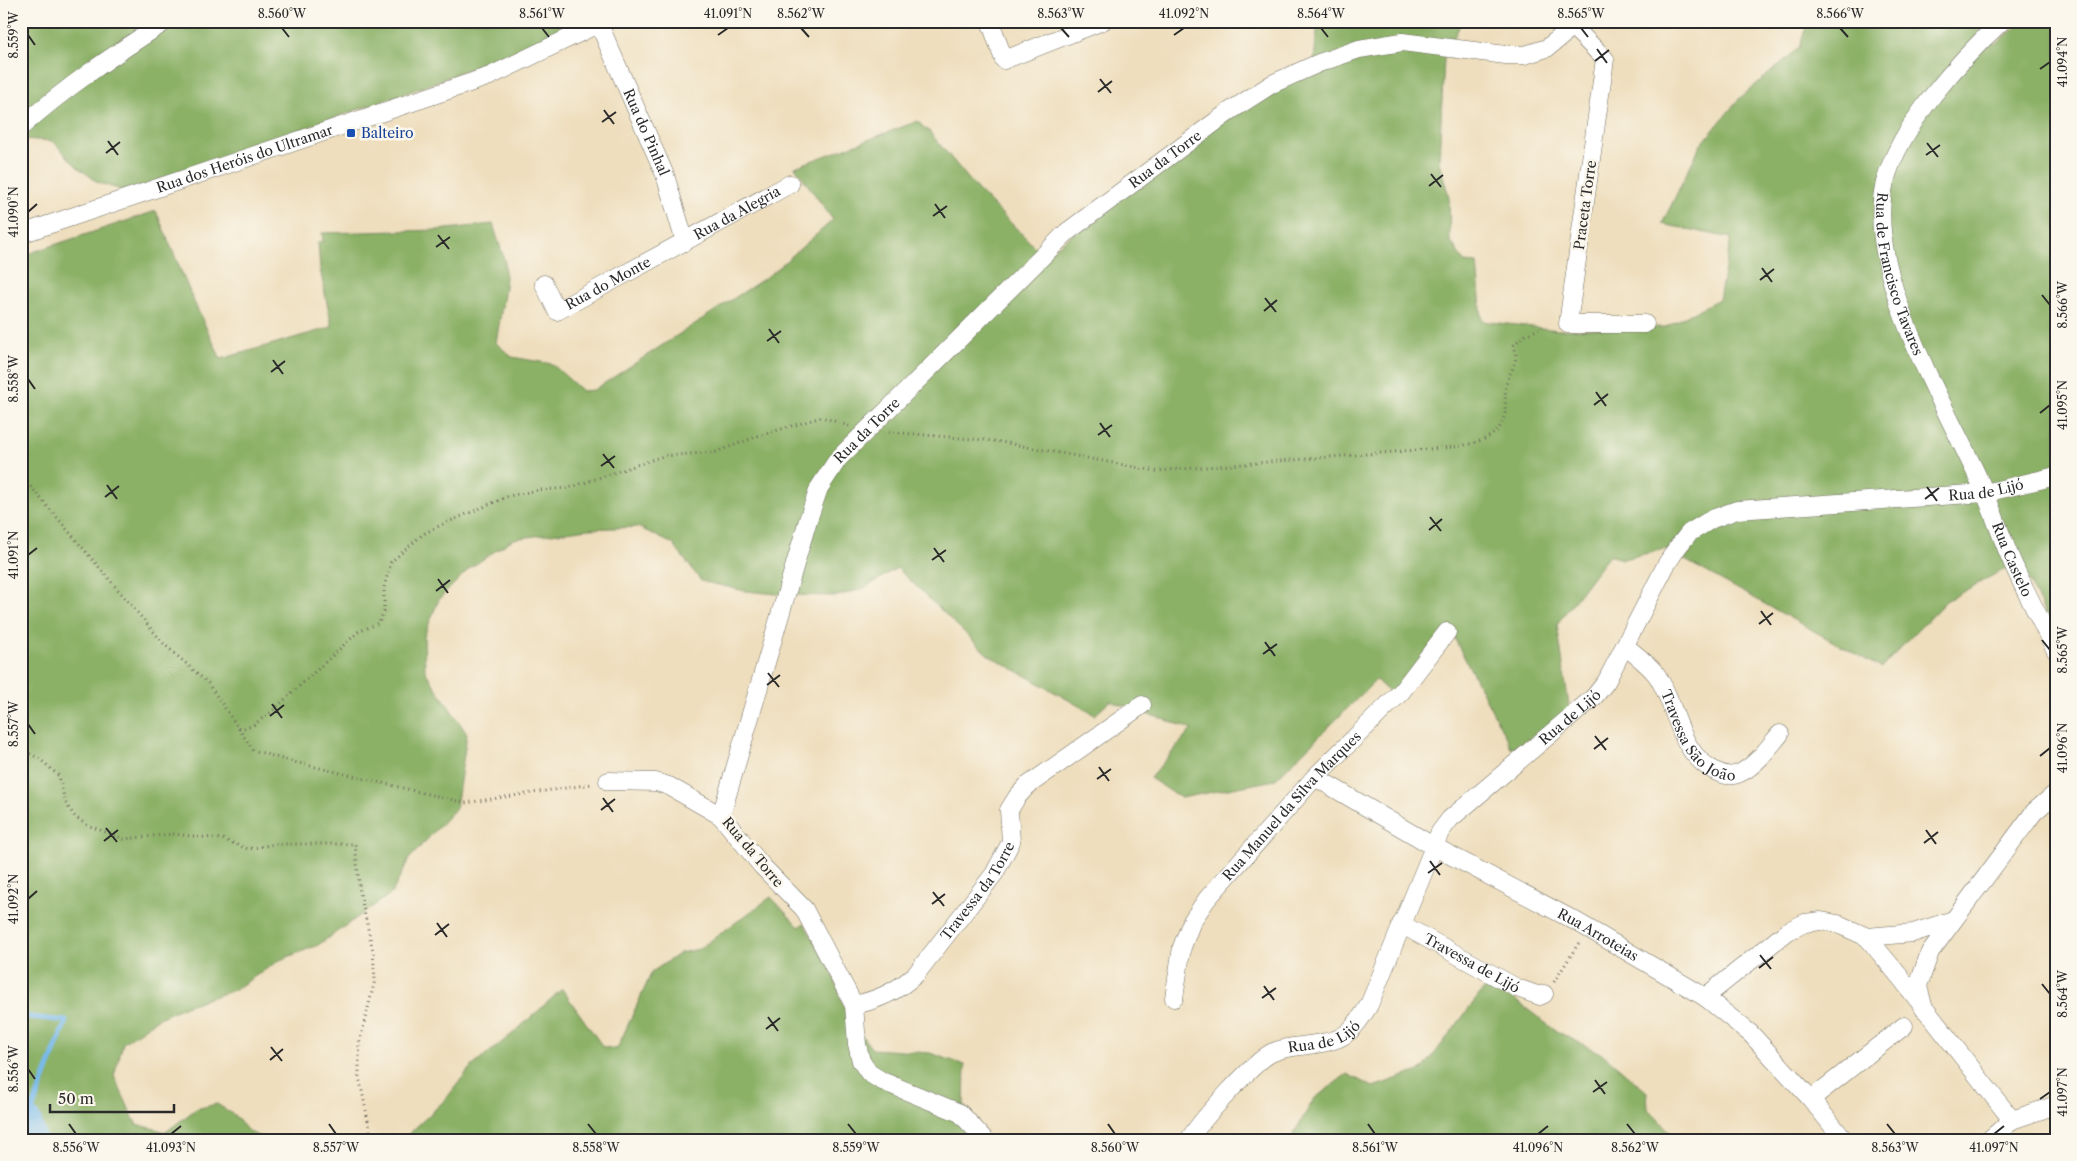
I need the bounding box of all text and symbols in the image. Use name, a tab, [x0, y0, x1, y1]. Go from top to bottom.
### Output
text: 8.560°W	[258, 6, 307, 21]
text: 8.561°W	[519, 6, 566, 21]
text: 41.091°N	[704, 6, 752, 21]
text: 8.562°W	[777, 6, 826, 21]
text: 8.563°W	[1037, 6, 1086, 21]
text: 41.092°N	[1159, 6, 1209, 21]
text: 8.564°W	[1297, 6, 1346, 21]
text: 8.565°W	[1557, 6, 1606, 21]
text: 8.566°W	[1816, 6, 1865, 21]
text: 8.559°W	[6, 10, 21, 59]
text: 41.094°N	[2055, 37, 2070, 87]
street label: Rua do Pinhal	[619, 86, 673, 178]
street label: Rua dos Heróis do Ultramar	[154, 121, 335, 197]
place label: Balteiro	[361, 124, 414, 142]
street label: Rua da Torre	[1125, 126, 1205, 192]
marker: Balteiro	[345, 127, 357, 139]
street label: Praceta Torre	[1570, 159, 1600, 251]
street label: Rua da Alegria	[691, 182, 784, 244]
text: 41.090°N	[6, 186, 21, 238]
street label: Rua de Francisco Tavares	[1872, 191, 1927, 358]
street label: Rua do Monte	[562, 253, 654, 314]
text: 8.566°W	[2055, 280, 2070, 329]
text: 8.558°W	[6, 354, 21, 403]
text: 41.095°N	[2055, 380, 2070, 430]
street label: Rua da Torre	[830, 394, 904, 467]
street label: Rua de Lijó	[1948, 475, 2025, 504]
street label: Rua Castelo	[1988, 519, 2036, 600]
text: 41.091°N	[6, 531, 21, 579]
text: 8.565°W	[2055, 625, 2070, 674]
street label: Rua de Lijó	[1535, 686, 1605, 749]
street label: Travessa São João	[1657, 687, 1736, 785]
text: 8.557°W	[6, 700, 21, 747]
text: 41.096°N	[2055, 723, 2070, 773]
street label: Rua Manuel da Silva Marques	[1218, 727, 1365, 884]
street label: Rua da Torre	[718, 813, 788, 891]
street label: Travessa da Torre	[937, 838, 1019, 944]
text: 41.092°N	[6, 874, 21, 924]
street label: Rua Arroteias	[1554, 904, 1642, 965]
street label: Travessa de Lijó	[1421, 929, 1523, 997]
text: 8.564°W	[2055, 969, 2070, 1018]
street label: Rua de Lijó	[1287, 1017, 1364, 1057]
text: 8.556°W	[6, 1045, 21, 1093]
text: 41.097°N	[2055, 1067, 2070, 1117]
scale bar	[50, 1081, 174, 1113]
text: 50 m	[58, 1089, 94, 1108]
text: 8.556°W	[52, 1140, 100, 1155]
text: 41.093°N	[146, 1140, 196, 1155]
text: 8.557°W	[313, 1140, 360, 1155]
text: 8.558°W	[572, 1140, 621, 1155]
text: 8.559°W	[832, 1140, 881, 1155]
text: 8.560°W	[1091, 1140, 1140, 1155]
text: 8.561°W	[1352, 1140, 1399, 1155]
text: 41.096°N	[1513, 1140, 1563, 1155]
text: 8.562°W	[1611, 1140, 1660, 1155]
text: 8.563°W	[1871, 1140, 1920, 1155]
text: 41.097°N	[1969, 1140, 2019, 1155]

